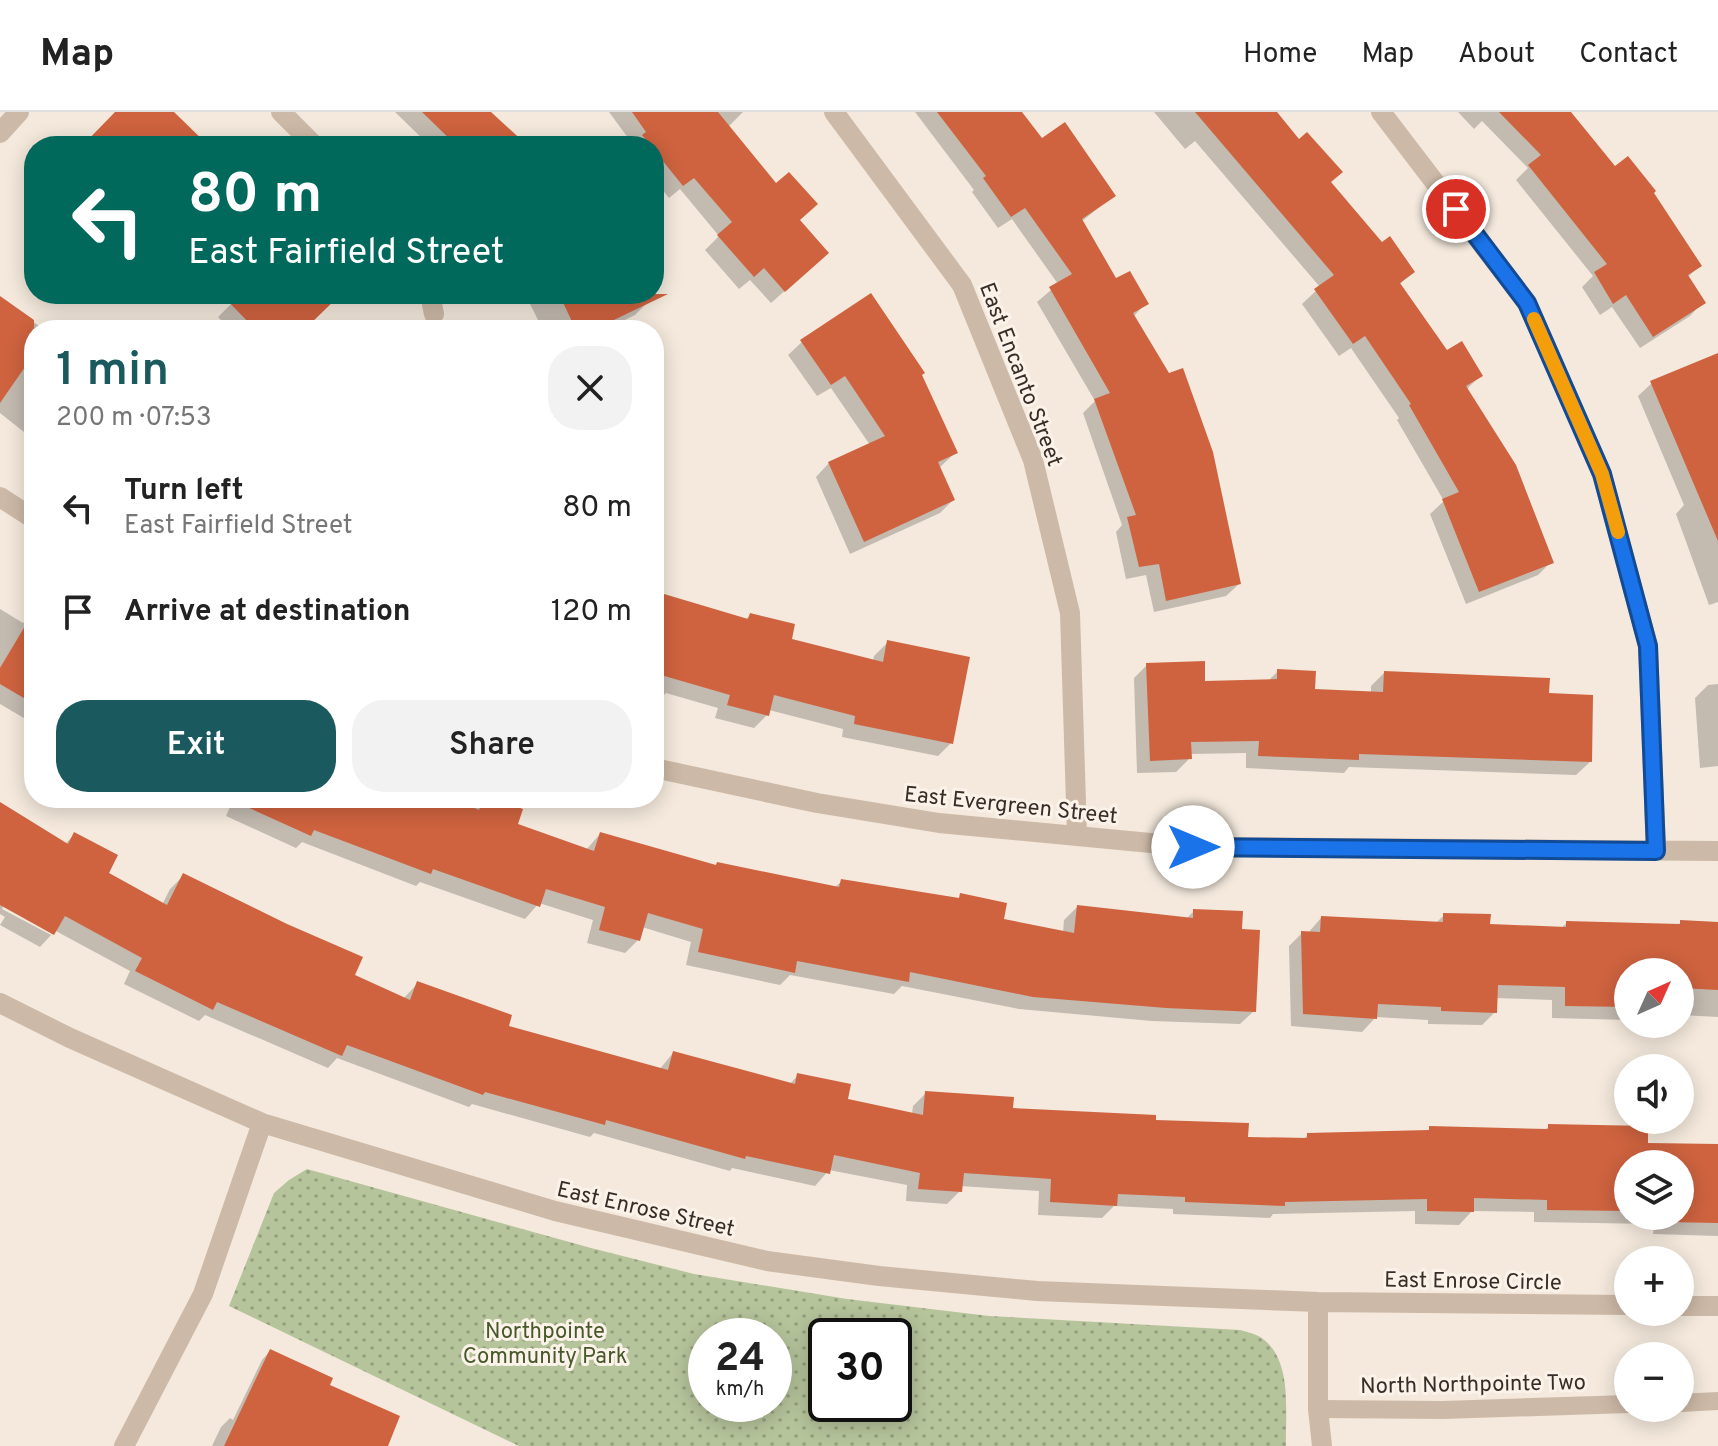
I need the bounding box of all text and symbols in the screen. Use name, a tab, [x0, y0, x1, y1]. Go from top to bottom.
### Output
text: Map	[40, 31, 114, 80]
text: Home	[1243, 37, 1317, 73]
text: Map	[1361, 37, 1414, 73]
text: About	[1458, 37, 1535, 73]
text: Contact	[1579, 37, 1678, 73]
text: 80 m	[188, 162, 322, 232]
icon: left	[56, 168, 160, 272]
pin	[1422, 175, 1490, 243]
icon: arrive	[1434, 187, 1478, 231]
text: East Fairfield Street	[188, 231, 504, 277]
street label: East Encanto Street	[972, 279, 1067, 471]
text: 1 min	[56, 342, 169, 402]
button: close	[548, 346, 632, 430]
text: 200 m · 07:53	[56, 402, 212, 435]
text: Turn left	[124, 473, 244, 510]
icon: left	[56, 486, 100, 530]
text: 80 m	[562, 490, 632, 527]
text: East Fairfield Street	[124, 510, 353, 543]
icon: arrive	[56, 590, 100, 634]
text: Arrive at destination	[124, 594, 410, 631]
text: 120 m	[551, 594, 632, 631]
button: Exit	[56, 700, 336, 792]
button: Share	[352, 700, 632, 792]
street label: East Evergreen Street	[903, 782, 1119, 831]
position arrow	[1151, 805, 1235, 889]
north arrow	[1614, 958, 1694, 1038]
map controls	[1614, 958, 1694, 1422]
button: sound	[1614, 1054, 1694, 1134]
button: layers	[1614, 1150, 1694, 1230]
street label: East Enrose Street	[554, 1177, 737, 1244]
button: +	[1614, 1246, 1694, 1326]
street label: East Enrose Circle	[1384, 1267, 1562, 1298]
speed limit sign: 30	[808, 1318, 912, 1422]
park label: Northpointe Community Park	[463, 1319, 627, 1371]
text: 24	[715, 1335, 765, 1385]
button: −	[1614, 1342, 1694, 1422]
street label: North Northpointe Two	[1360, 1370, 1586, 1401]
text: km/h	[716, 1377, 764, 1403]

